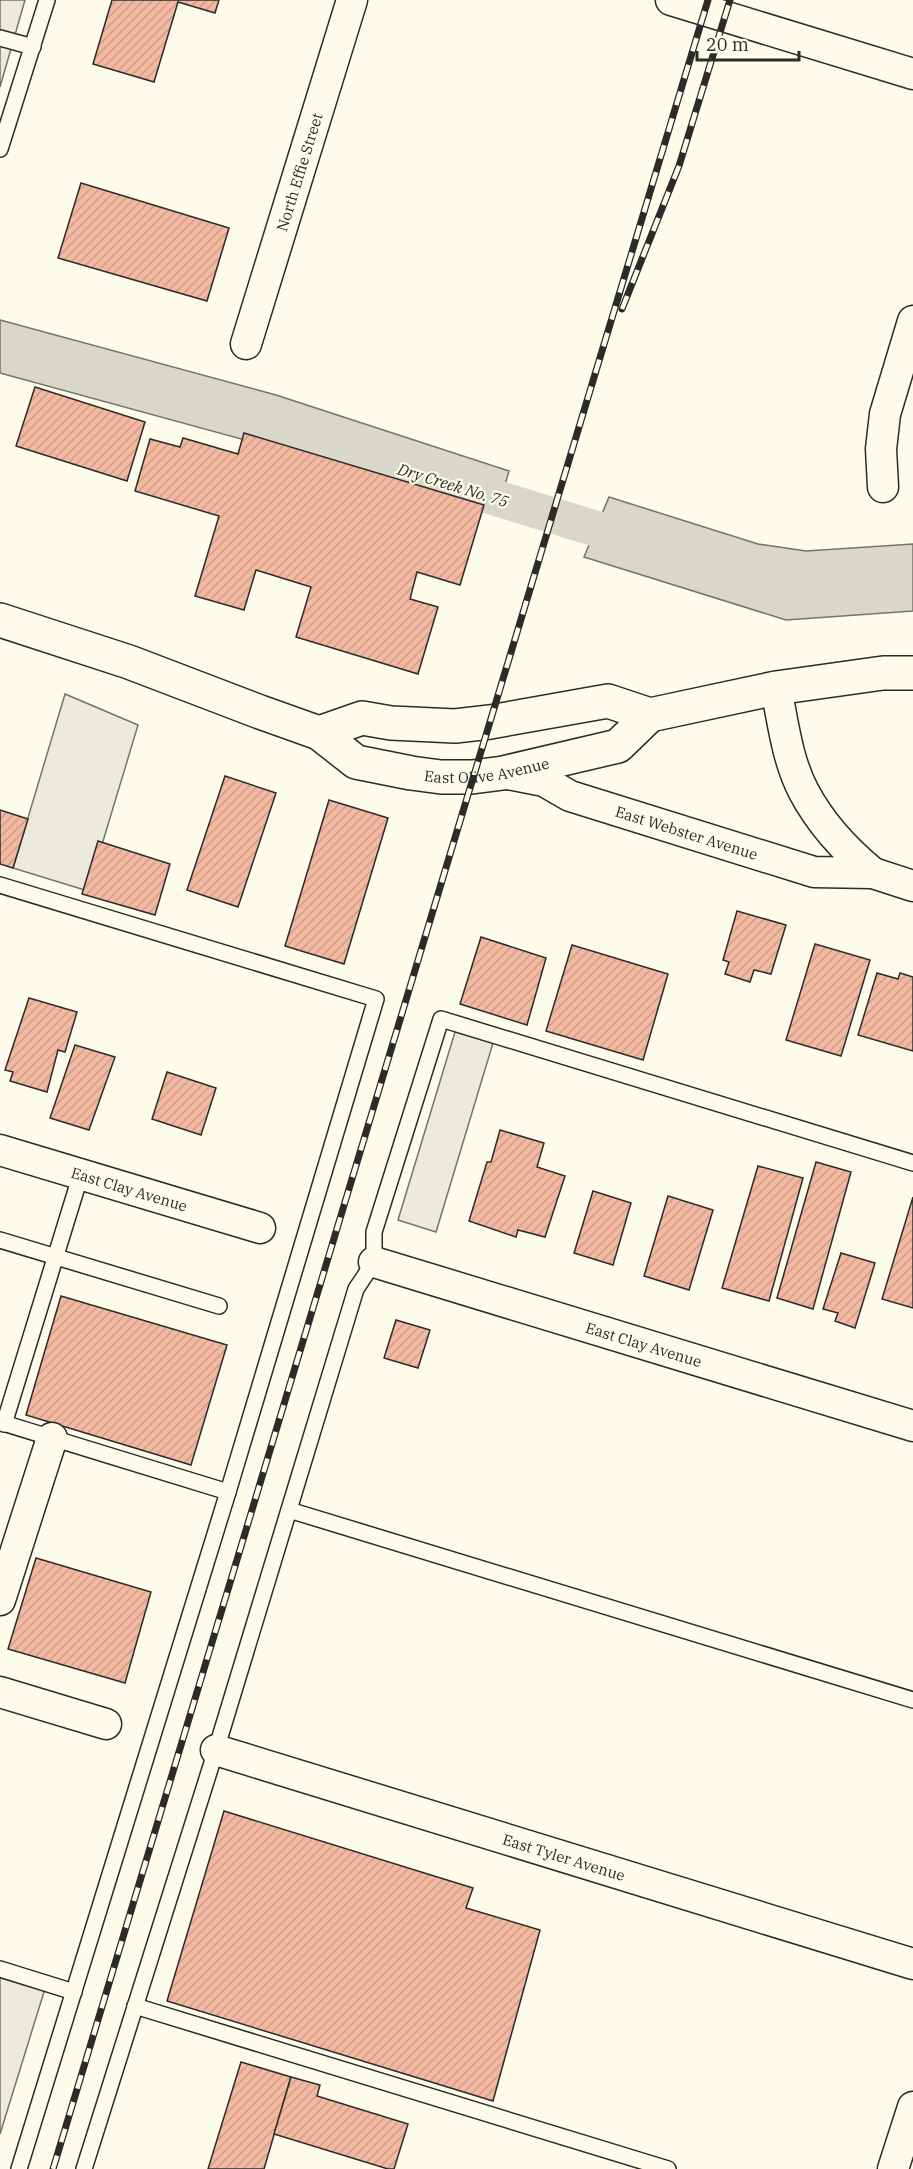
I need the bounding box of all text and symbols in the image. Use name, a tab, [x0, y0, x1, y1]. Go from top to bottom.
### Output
scale bar	[697, 24, 799, 62]
text: 20 m	[706, 33, 749, 56]
street label: North Effie Street	[272, 110, 326, 234]
water label: Dry Creek No. 75	[394, 458, 511, 511]
street label: East Olive Avenue	[423, 753, 551, 787]
street label: East Webster Avenue	[613, 801, 760, 863]
street label: East Clay Avenue	[69, 1162, 190, 1215]
street label: East Clay Avenue	[583, 1317, 704, 1371]
street label: East Tyler Avenue	[500, 1829, 628, 1885]

